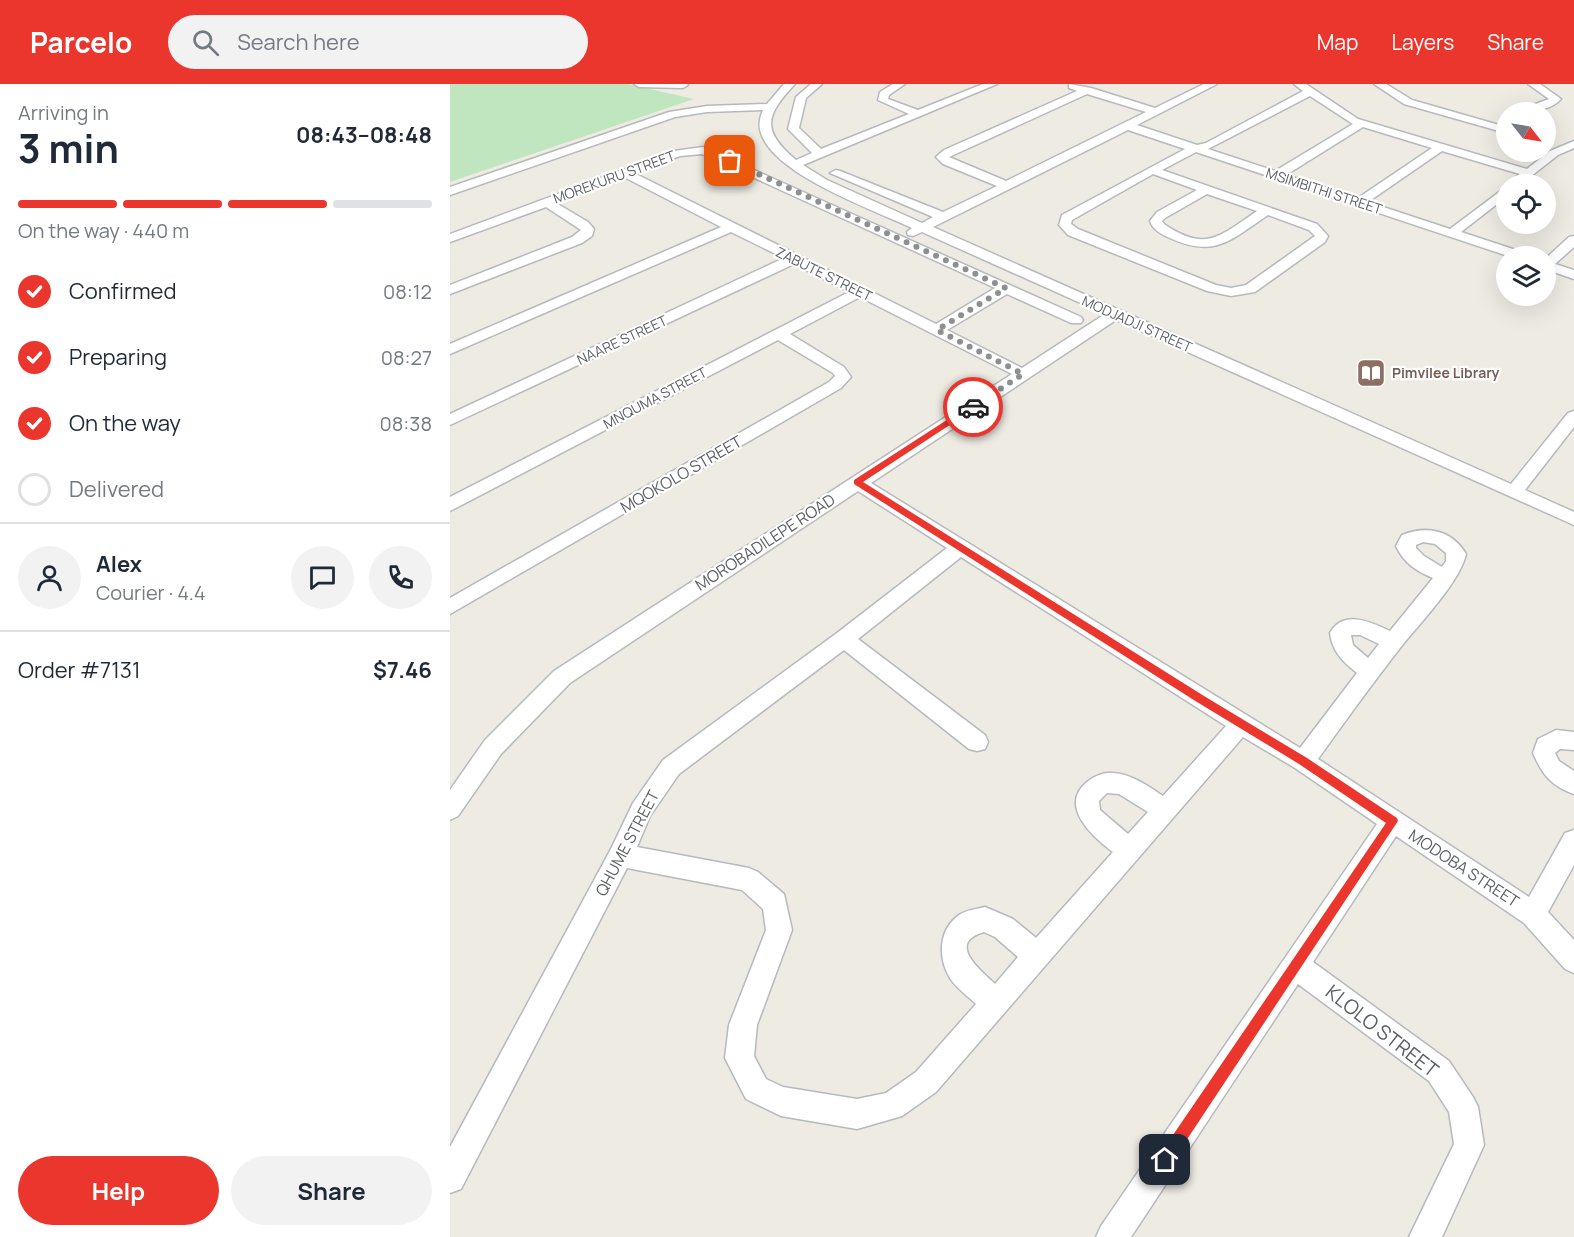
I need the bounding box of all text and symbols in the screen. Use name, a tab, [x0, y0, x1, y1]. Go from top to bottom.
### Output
search box	[168, 15, 588, 69]
text: Parcelo	[30, 23, 132, 61]
icon: search	[189, 26, 222, 59]
text: Search here	[237, 27, 360, 57]
text: Map	[1317, 28, 1358, 56]
text: Layers	[1391, 28, 1454, 56]
text: Share	[1487, 28, 1544, 56]
text: Arriving in	[18, 99, 109, 126]
north arrow	[1496, 102, 1556, 162]
map controls	[1496, 102, 1556, 306]
text: 08:43–08:48	[296, 120, 432, 150]
text: 3 min	[18, 121, 119, 175]
pin	[704, 135, 755, 186]
icon: bag	[713, 144, 746, 177]
street label: MOREKURU STREET	[550, 145, 678, 207]
street label: MSIMBITHI STREET	[1263, 163, 1385, 219]
button: locate	[1496, 174, 1556, 234]
text: On the way · 440 m	[18, 217, 189, 244]
street label: ZABUTE STREET	[773, 242, 876, 305]
button: layers	[1496, 246, 1556, 306]
icon: check	[18, 275, 51, 308]
text: Confirmed	[69, 276, 177, 306]
text: 08:12	[383, 278, 432, 305]
street label: MODJADJI STREET	[1079, 291, 1196, 357]
street label: NAARE STREET	[574, 310, 671, 369]
icon: check	[18, 341, 51, 374]
text: Preparing	[69, 342, 167, 372]
text: 08:27	[381, 344, 432, 371]
library icon: Pimvilee Library	[1355, 357, 1387, 389]
street label: MNQUMA STREET	[600, 362, 711, 433]
place label: Pimvilee Library	[1392, 363, 1500, 382]
courier	[943, 377, 1003, 437]
icon: car	[957, 391, 990, 424]
icon: check	[18, 407, 51, 440]
text: On the way	[69, 408, 181, 438]
text: 08:38	[380, 410, 432, 437]
street label: MQOKOLO STREET	[616, 430, 746, 518]
text: Delivered	[69, 474, 164, 504]
street label: MOROBADILEPE ROAD	[691, 488, 839, 596]
button: person	[18, 546, 81, 609]
button: chat	[291, 546, 354, 609]
button: phone	[369, 546, 432, 609]
text: Alex	[96, 549, 142, 579]
text: Courier · 4.4	[96, 579, 206, 606]
text: Order #7131	[18, 655, 140, 685]
text: $7.46	[373, 655, 432, 685]
street label: QHUME STREET	[590, 786, 664, 900]
street label: MODOBA STREET	[1404, 824, 1524, 912]
street label: KLOLO STREET	[1320, 978, 1444, 1083]
pin	[1139, 1134, 1190, 1185]
icon: home	[1148, 1143, 1181, 1176]
button: Help	[18, 1156, 219, 1225]
button: Share	[231, 1156, 432, 1225]

